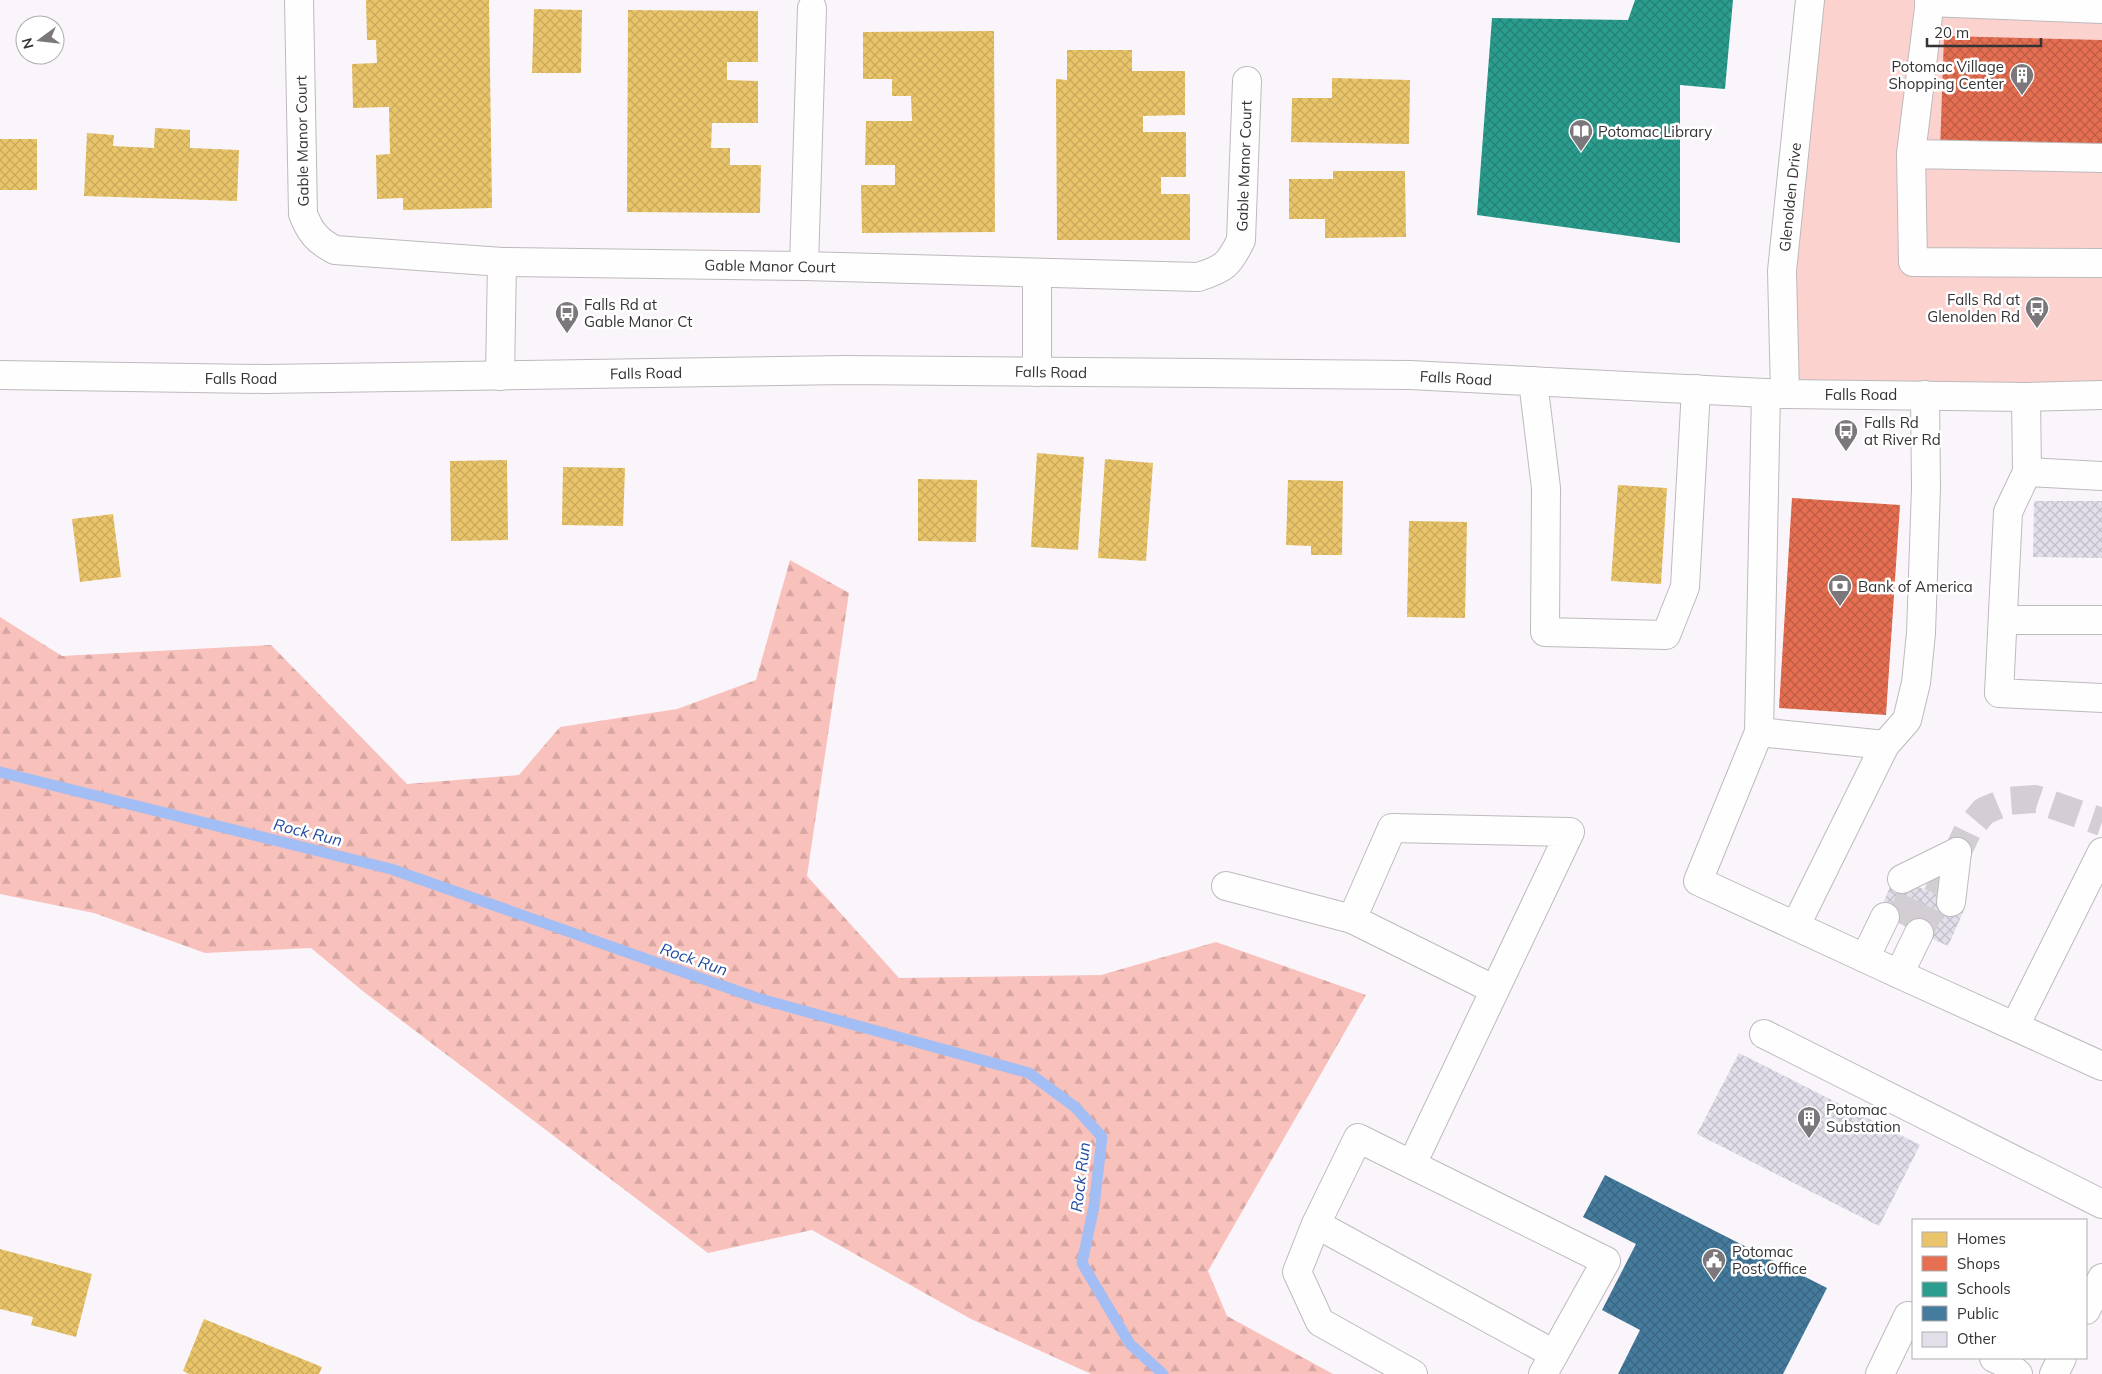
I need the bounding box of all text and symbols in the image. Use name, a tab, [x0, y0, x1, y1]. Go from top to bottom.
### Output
north arrow	[15, 15, 65, 65]
scale bar	[1927, 15, 2041, 47]
text: 20 m	[1934, 23, 1969, 42]
text: N	[17, 36, 38, 51]
place label: Potomac Village Shopping Center	[1889, 57, 2005, 93]
building icon: Potomac Village Shopping Center	[2009, 62, 2035, 96]
street label: Gable Manor Court	[291, 75, 313, 207]
street label: Gable Manor Court	[1232, 100, 1256, 232]
library icon: Potomac Library	[1568, 118, 1594, 152]
place label: Potomac Library	[1598, 122, 1712, 141]
street label: Glenolden Drive	[1775, 141, 1805, 253]
street label: Gable Manor Court	[704, 255, 836, 277]
place label: Falls Rd at Glenolden Rd	[1927, 290, 2020, 326]
place label: Falls Rd at Gable Manor Ct	[584, 295, 692, 331]
bus stop icon: Falls Rd at Glenolden Rd	[2024, 295, 2050, 329]
bus stop icon: Falls Rd at Gable Manor Ct	[554, 300, 580, 334]
street label: Falls Road	[1015, 362, 1087, 382]
street label: Falls Road	[610, 363, 682, 383]
street label: Falls Road	[1419, 367, 1493, 389]
street label: Falls Road	[205, 369, 277, 388]
street label: Falls Road	[1825, 385, 1897, 404]
place label: Falls Rd at River Rd	[1864, 413, 1941, 449]
bus stop icon: Falls Rd at River Rd	[1833, 418, 1859, 452]
bank icon: Bank of America	[1827, 573, 1853, 607]
place label: Bank of America	[1858, 577, 1973, 596]
water label: Rock Run	[272, 814, 344, 850]
water label: Rock Run	[658, 938, 730, 980]
place label: Potomac Substation	[1826, 1100, 1901, 1136]
building icon: Potomac Substation	[1796, 1105, 1822, 1139]
water label: Rock Run	[1066, 1141, 1094, 1213]
legend	[1912, 1219, 2087, 1359]
text: Homes	[1957, 1229, 2006, 1248]
place label: Potomac Post Office	[1732, 1242, 1807, 1278]
public building icon: Potomac Post Office	[1701, 1247, 1727, 1281]
text: Shops	[1957, 1254, 2000, 1273]
text: Schools	[1957, 1279, 2011, 1298]
text: Public	[1957, 1304, 1999, 1323]
text: Other	[1957, 1329, 1997, 1348]

